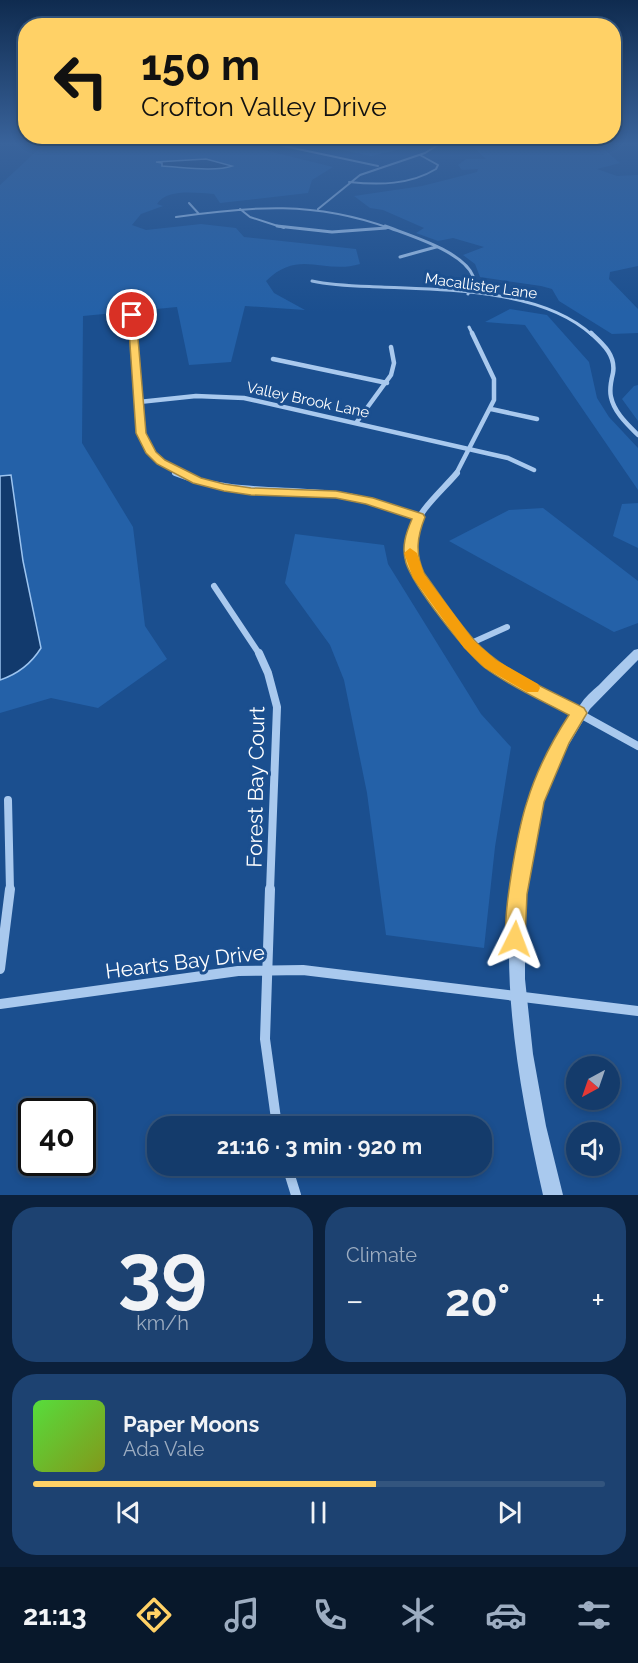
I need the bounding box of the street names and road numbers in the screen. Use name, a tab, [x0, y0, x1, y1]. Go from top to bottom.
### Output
street label: Macallister Lane	[424, 269, 539, 303]
street label: Valley Brook Lane	[245, 378, 371, 422]
street label: Forest Bay Court	[242, 706, 269, 868]
street label: Hearts Bay Drive	[104, 939, 266, 984]

